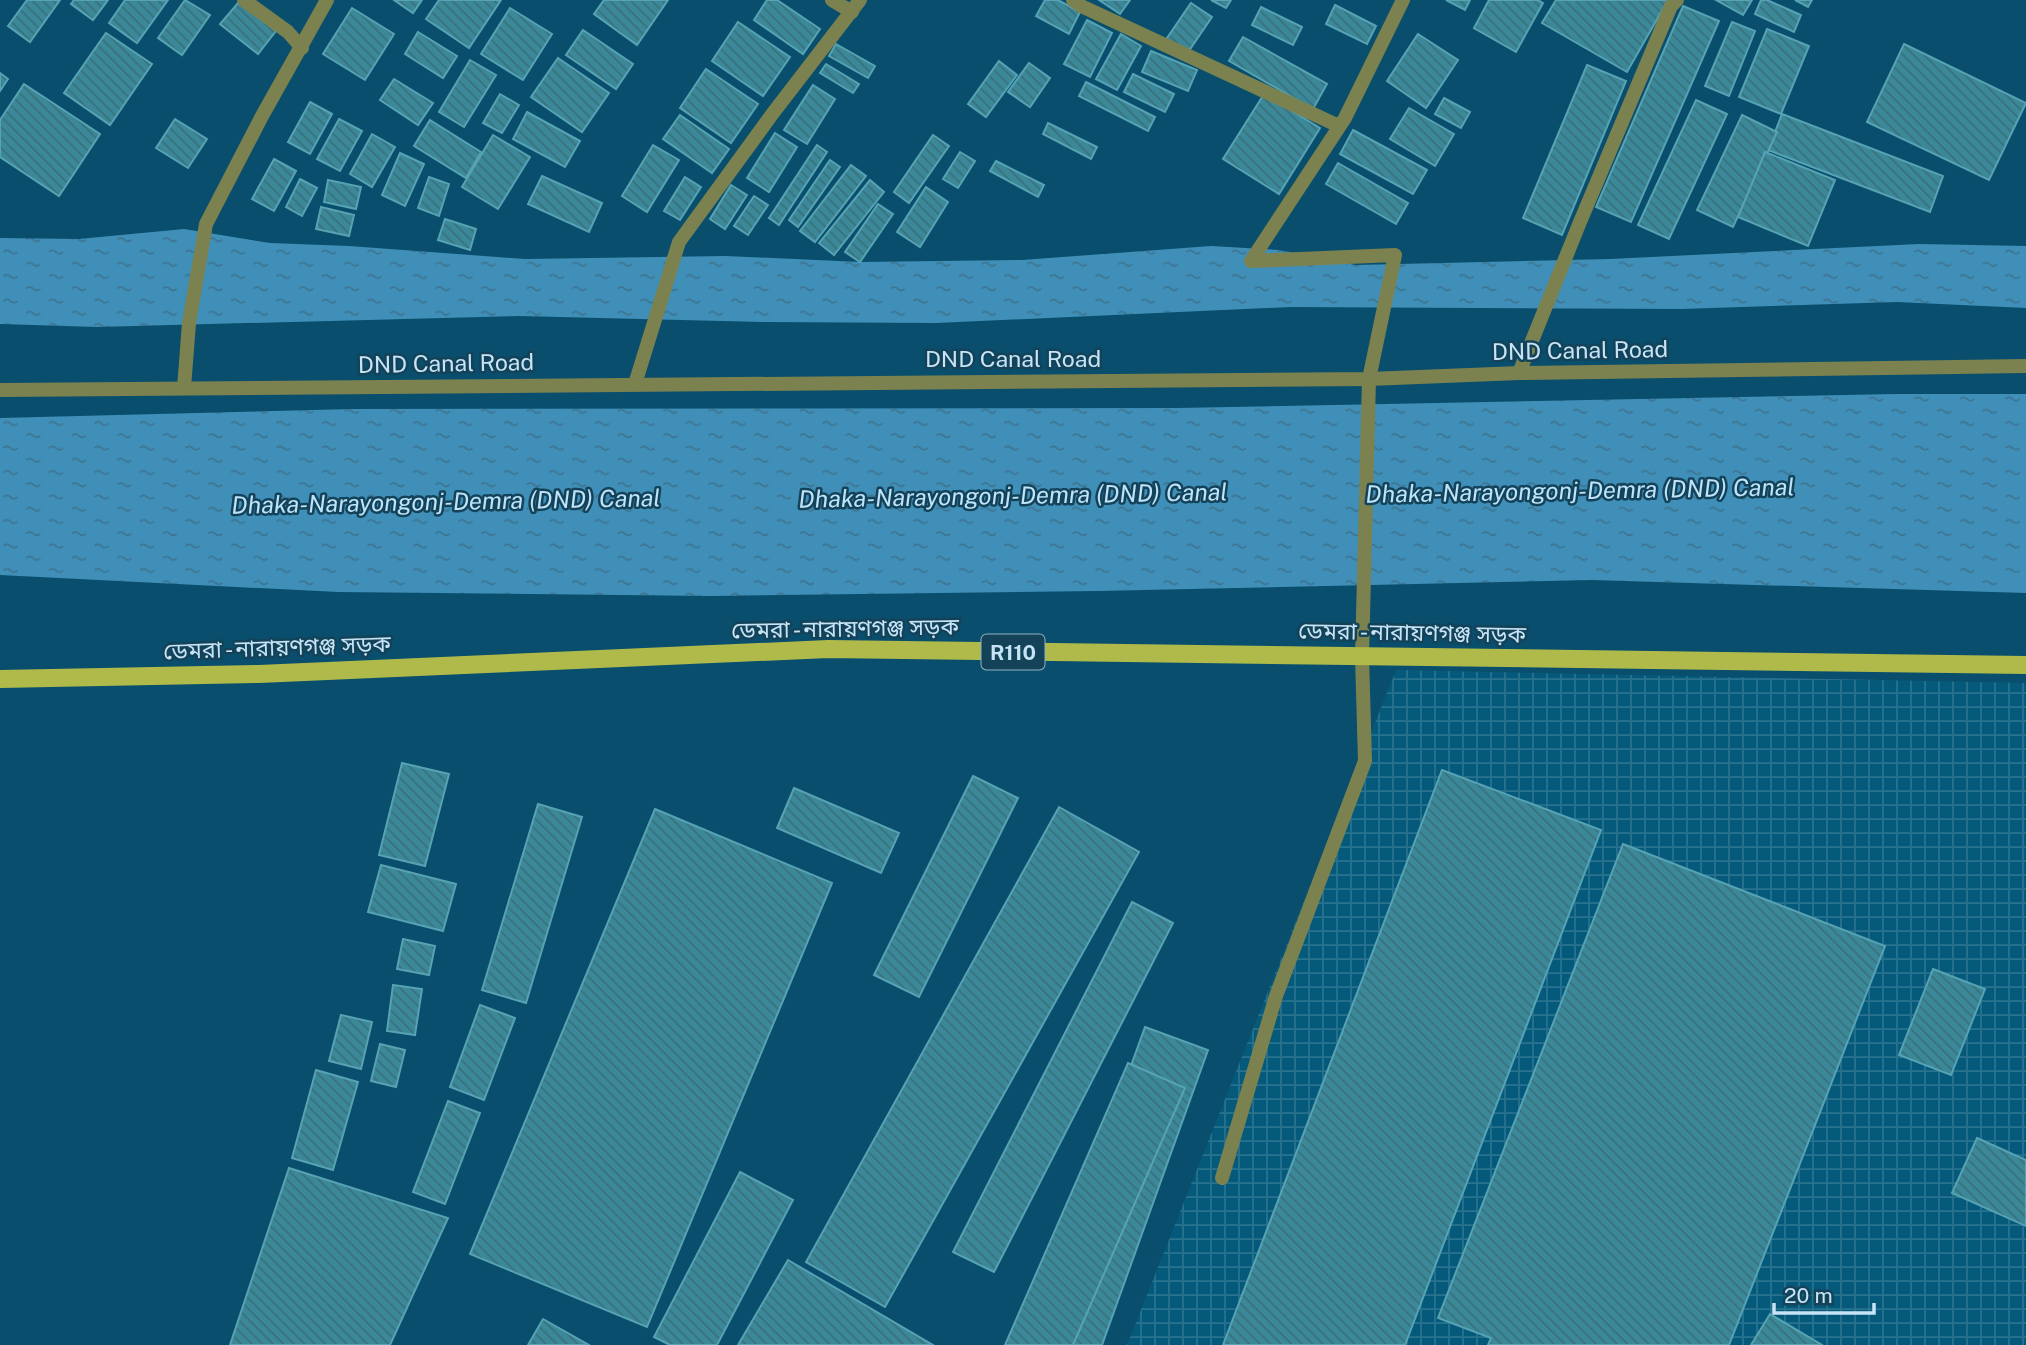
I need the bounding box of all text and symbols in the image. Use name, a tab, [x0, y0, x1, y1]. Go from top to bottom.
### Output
street label: DND Canal Road	[1492, 335, 1668, 365]
street label: DND Canal Road	[925, 345, 1101, 372]
street label: DND Canal Road	[358, 348, 534, 378]
water label: Dhaka-Narayongonj-Demra (DND) Canal	[1365, 472, 1795, 508]
water label: Dhaka-Narayongonj-Demra (DND) Canal	[798, 477, 1228, 513]
water label: Dhaka-Narayongonj-Demra (DND) Canal	[231, 483, 661, 519]
street label: ডেমরা - নারায়ণগঞ্জ সড়ক	[731, 613, 960, 643]
street label: ডেমরা - নারায়ণগঞ্জ সড়ক	[1298, 617, 1527, 647]
street label: ডেমরা - নারায়ণগঞ্জ সড়ক	[163, 630, 392, 664]
road number: R110	[982, 634, 1044, 670]
scale bar	[1774, 1272, 1874, 1316]
text: 20 m	[1784, 1283, 1833, 1308]

